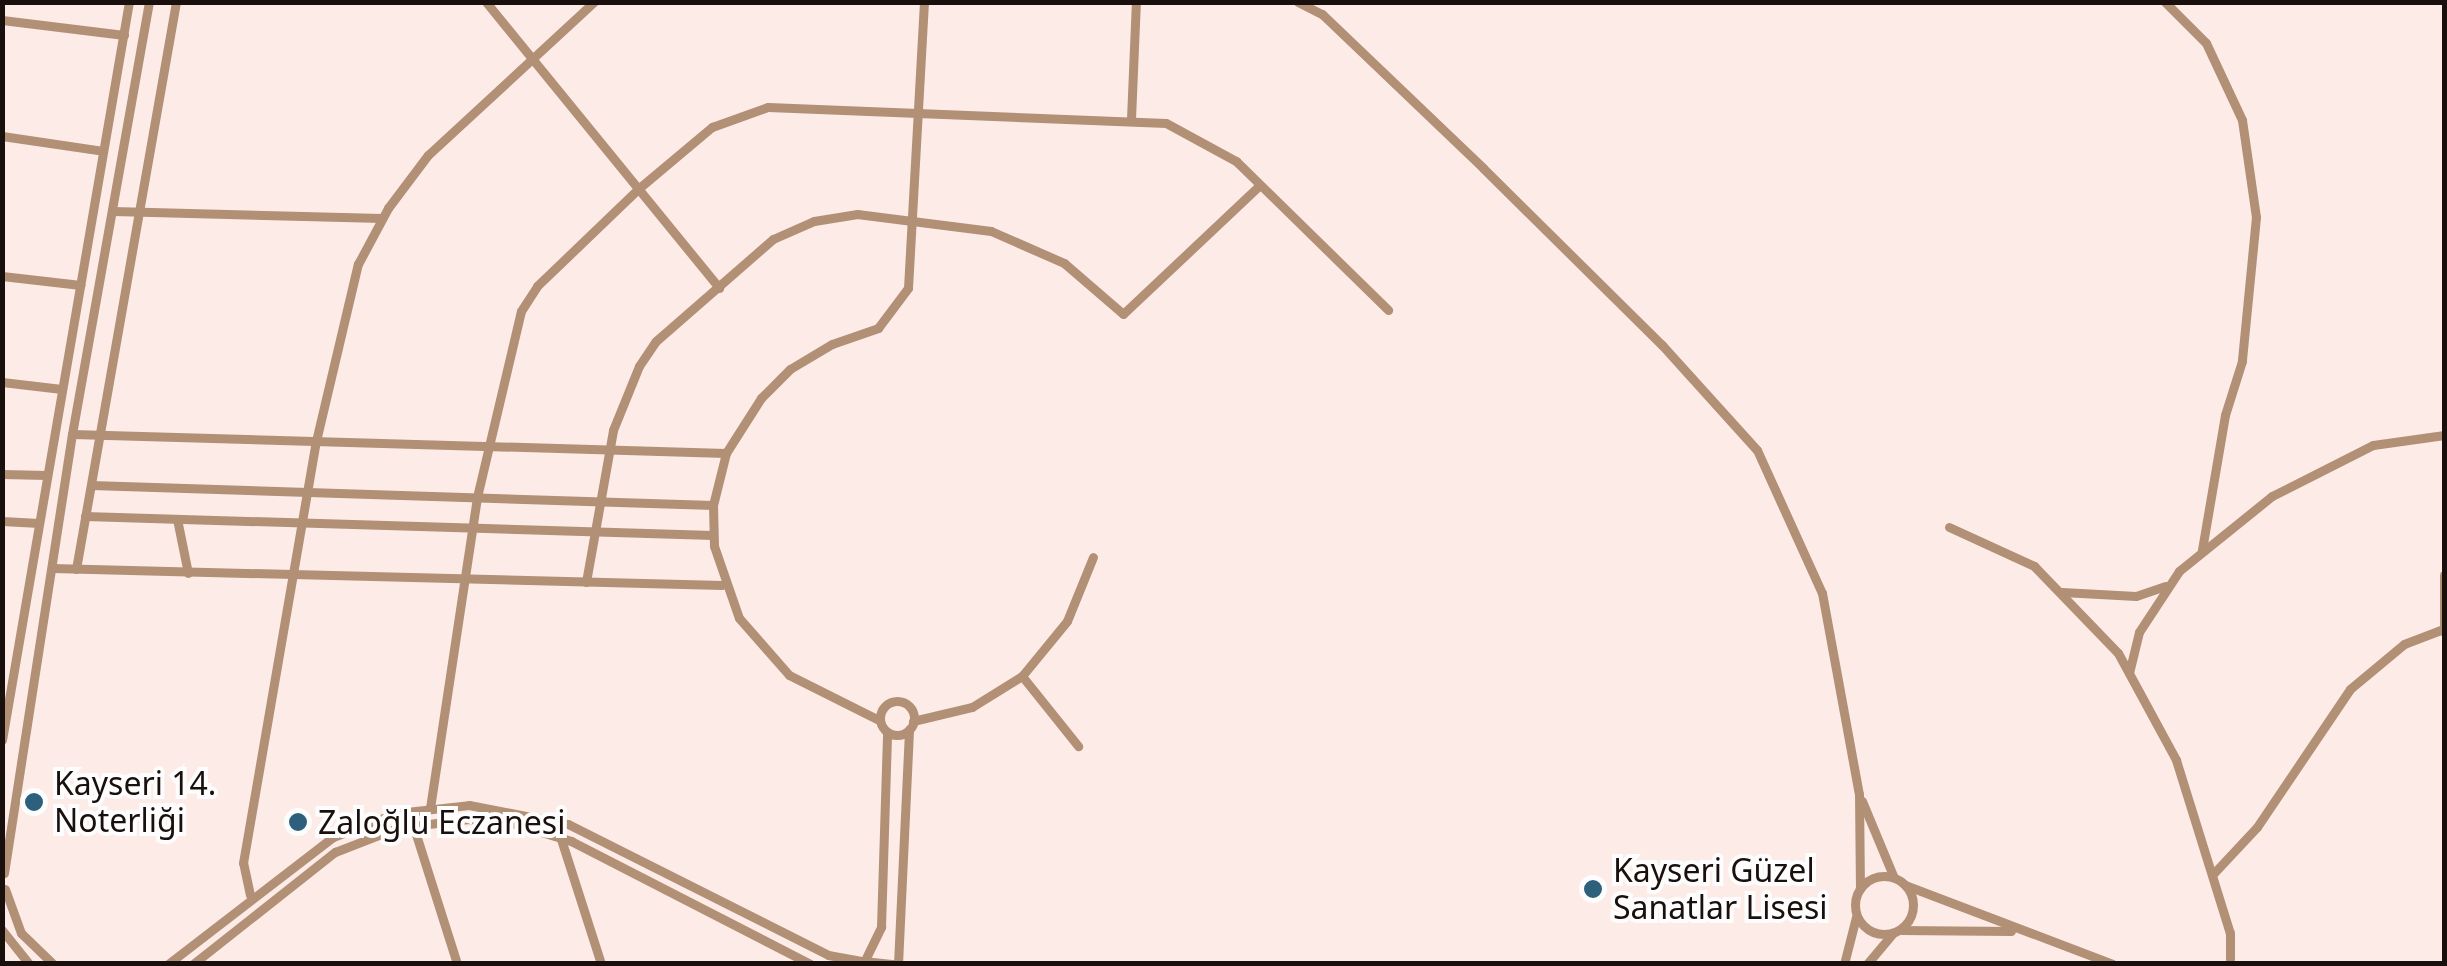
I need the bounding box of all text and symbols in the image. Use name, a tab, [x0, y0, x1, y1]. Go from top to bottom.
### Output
place label: Kayseri 14. Noterliği	[54, 765, 216, 840]
marker: Kayseri 14. Noterliği	[23, 791, 45, 813]
place label: Zaloğlu Eczanesi	[318, 803, 565, 841]
marker: Zaloğlu Eczanesi	[287, 811, 309, 833]
place label: Kayseri Güzel Sanatlar Lisesi	[1613, 852, 1828, 927]
marker: Kayseri Güzel Sanatlar Lisesi	[1582, 878, 1604, 900]

